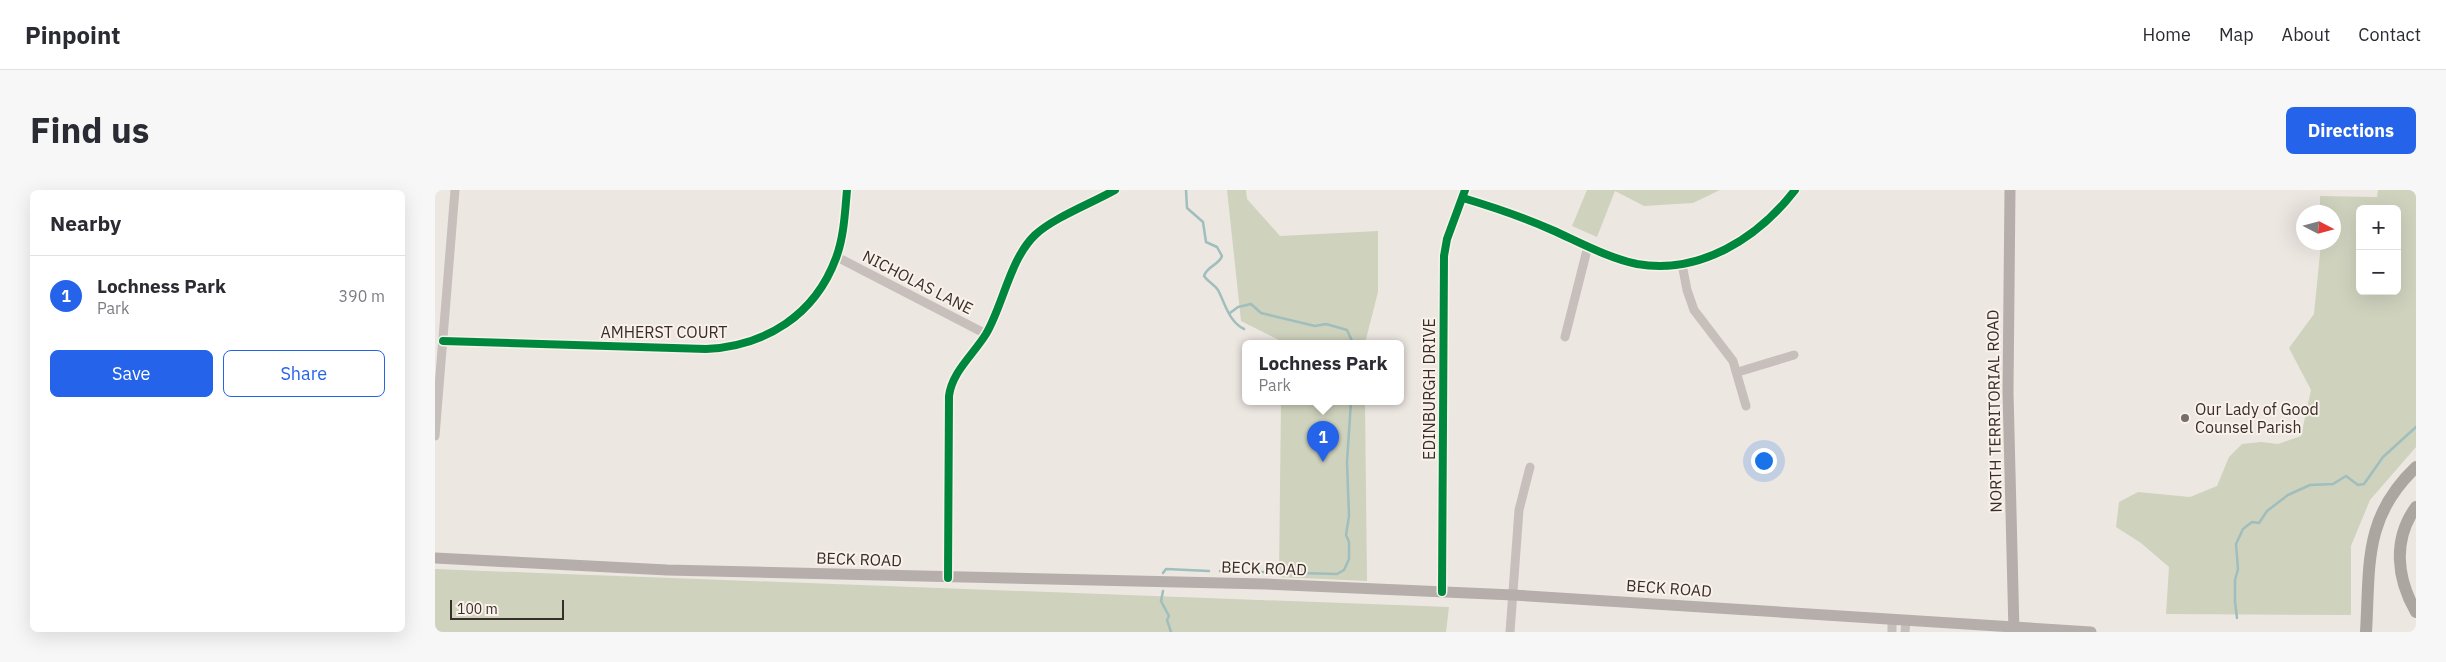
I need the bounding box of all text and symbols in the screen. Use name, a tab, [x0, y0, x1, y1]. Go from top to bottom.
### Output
text: Pinpoint	[25, 19, 120, 51]
text: Home	[2143, 23, 2191, 46]
text: Map	[2219, 23, 2254, 46]
text: About	[2282, 23, 2330, 46]
text: Contact	[2358, 23, 2421, 46]
text: Find us	[30, 107, 149, 153]
button: Directions	[2286, 107, 2416, 154]
north arrow	[2296, 205, 2341, 250]
map controls	[2356, 205, 2401, 295]
button: +	[2356, 205, 2401, 250]
text: Nearby	[50, 209, 121, 237]
street label: NICHOLAS LANE	[859, 246, 977, 318]
button: −	[2356, 250, 2401, 295]
text: Lochness Park	[97, 274, 226, 298]
text: 1	[61, 286, 71, 306]
text: 390 m	[338, 286, 385, 306]
text: Park	[97, 298, 129, 318]
street label: NORTH TERRITORIAL ROAD	[1982, 309, 2006, 513]
street label: EDINBURGH DRIVE	[1419, 318, 1439, 460]
street label: AMHERST COURT	[600, 322, 728, 342]
popup	[1242, 340, 1404, 405]
button: Save	[50, 350, 213, 397]
button: Share	[223, 350, 385, 397]
text: Lochness Park	[1259, 351, 1387, 375]
text: Park	[1259, 375, 1291, 395]
place label: Our Lady of Good Counsel Parish	[2195, 399, 2319, 437]
marker: Our Lady of Good Counsel Parish	[2179, 412, 2191, 424]
pin: 1	[1307, 421, 1339, 462]
your location	[1751, 448, 1777, 474]
street label: BECK ROAD	[816, 548, 902, 570]
street label: BECK ROAD	[1221, 557, 1307, 579]
street label: BECK ROAD	[1626, 575, 1712, 601]
scale bar	[450, 597, 564, 620]
text: 100 m	[457, 600, 498, 618]

